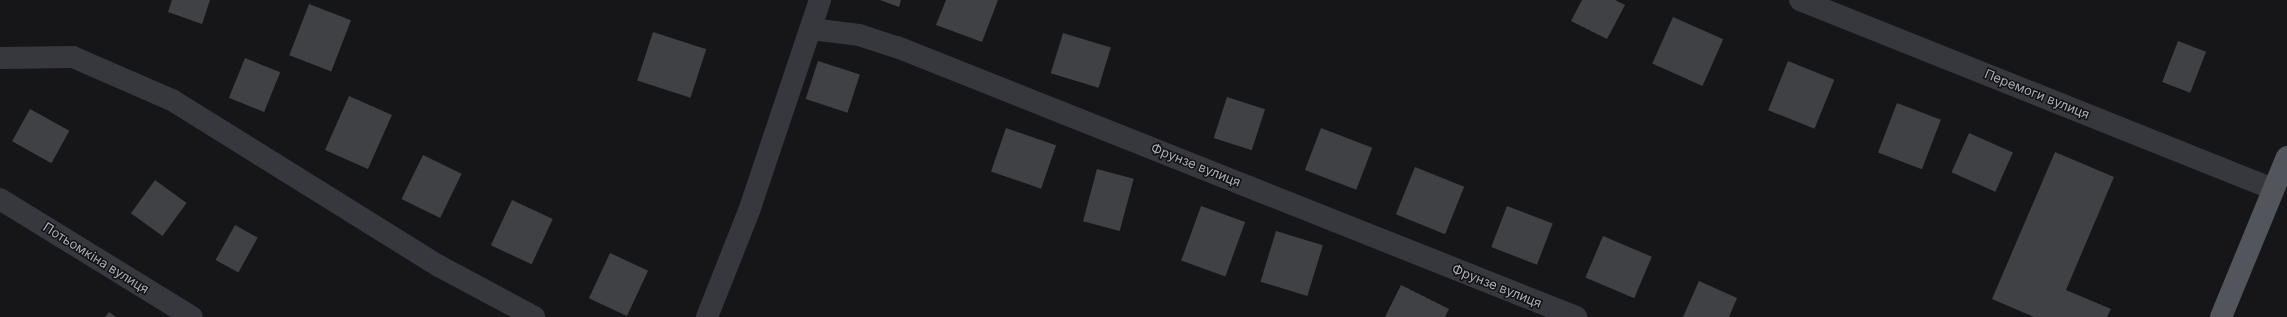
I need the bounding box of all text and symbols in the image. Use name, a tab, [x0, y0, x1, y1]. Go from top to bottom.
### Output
street label: Перемоги вулиця	[1982, 66, 2092, 122]
street label: Фрунзе вулиця	[1149, 140, 1243, 190]
street label: Потьомкіна вулиця	[40, 219, 152, 297]
street label: Фрунзе вулиця	[1450, 261, 1544, 311]

